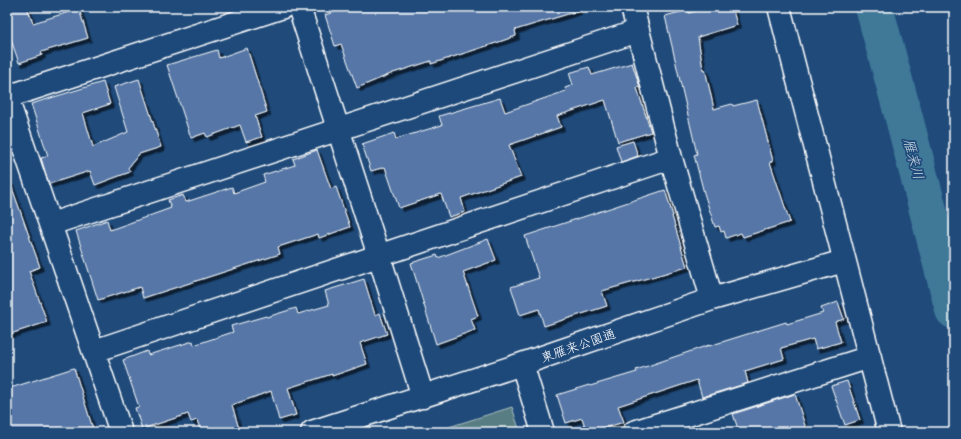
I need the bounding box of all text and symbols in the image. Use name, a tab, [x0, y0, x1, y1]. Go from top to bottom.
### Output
water label: 雁来川	[898, 136, 928, 182]
street label: 東雁来公園通	[539, 325, 618, 367]

